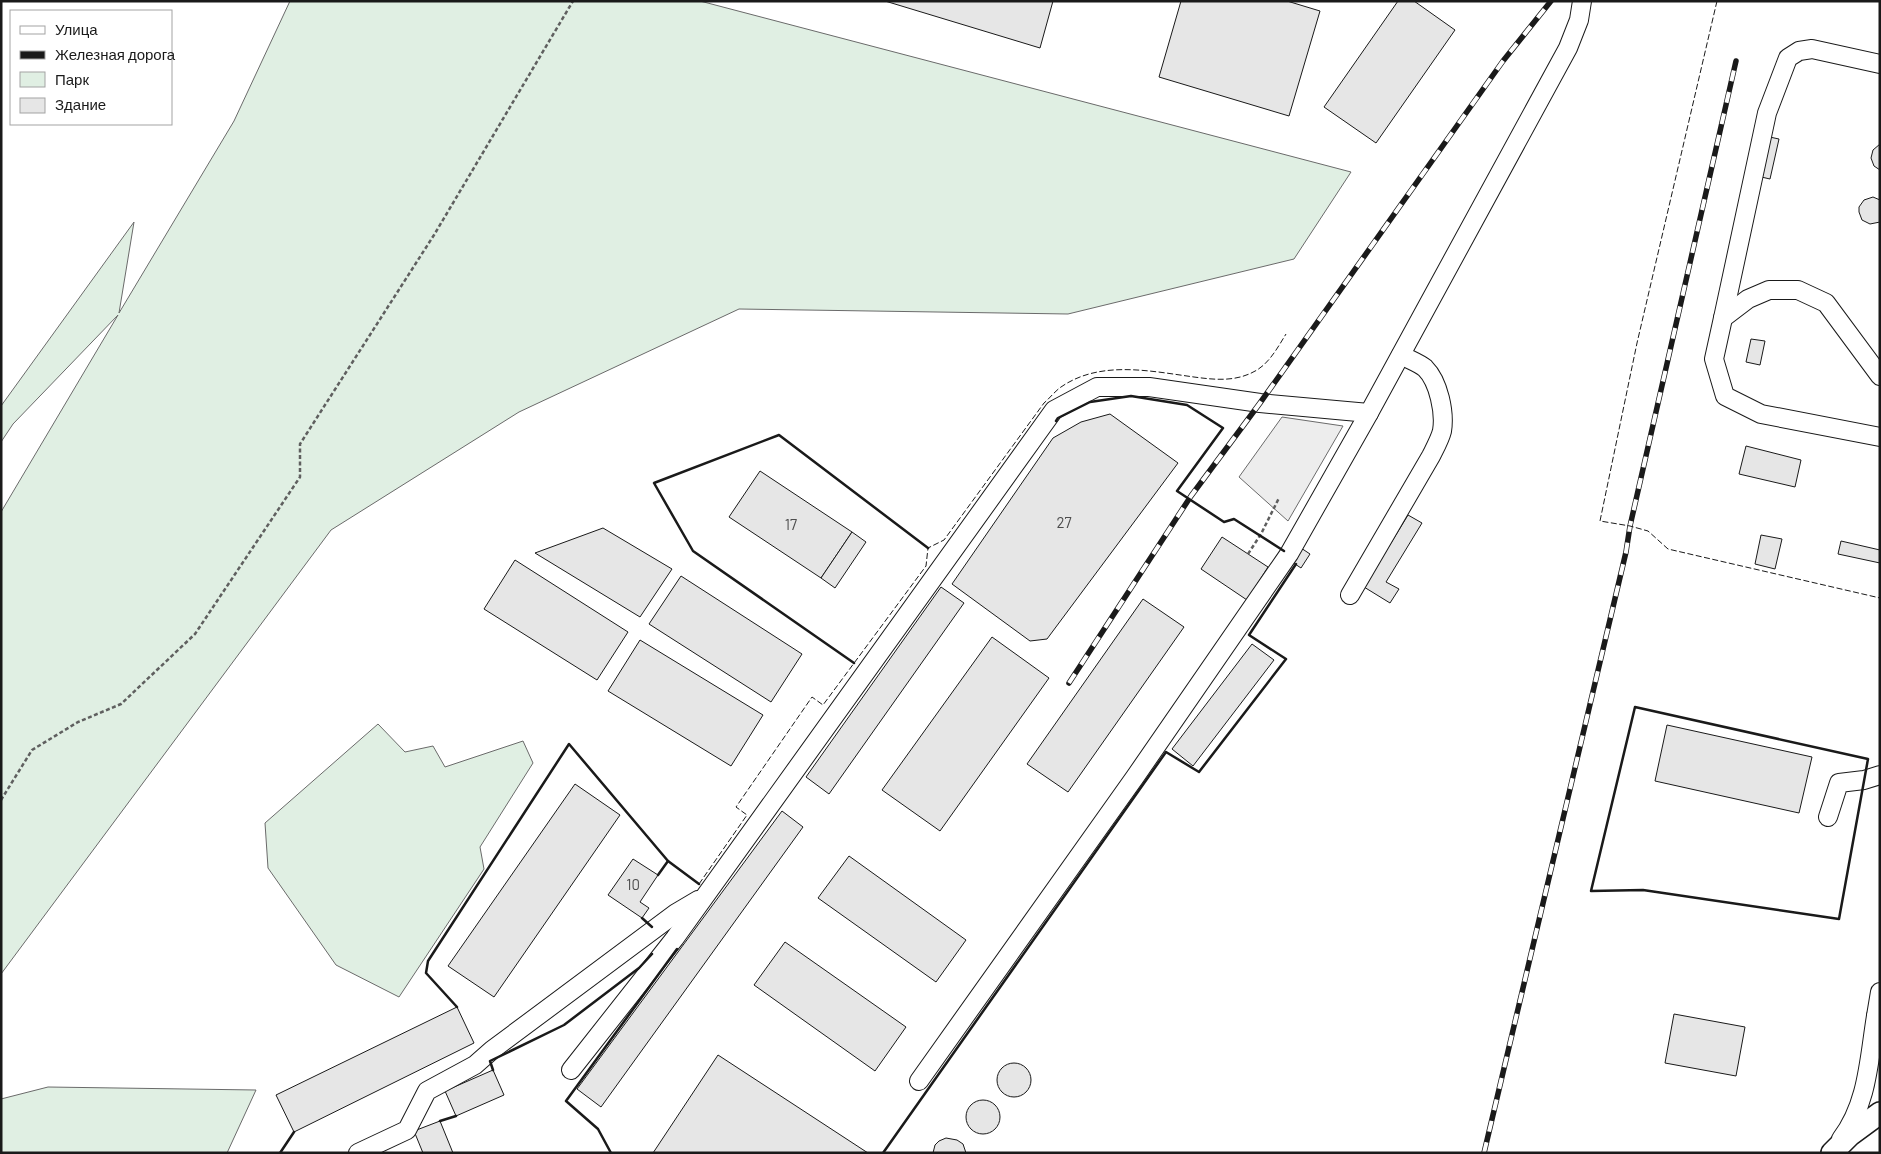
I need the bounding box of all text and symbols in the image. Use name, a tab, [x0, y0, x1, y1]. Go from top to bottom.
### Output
legend	[10, 10, 172, 125]
text: Улица	[55, 20, 98, 38]
text: Железная дорога	[55, 45, 176, 63]
text: Парк	[55, 70, 89, 88]
text: Здание	[55, 95, 106, 113]
house number: 27	[1056, 513, 1072, 531]
house number: 17	[785, 515, 797, 533]
house number: 10	[626, 875, 640, 893]

